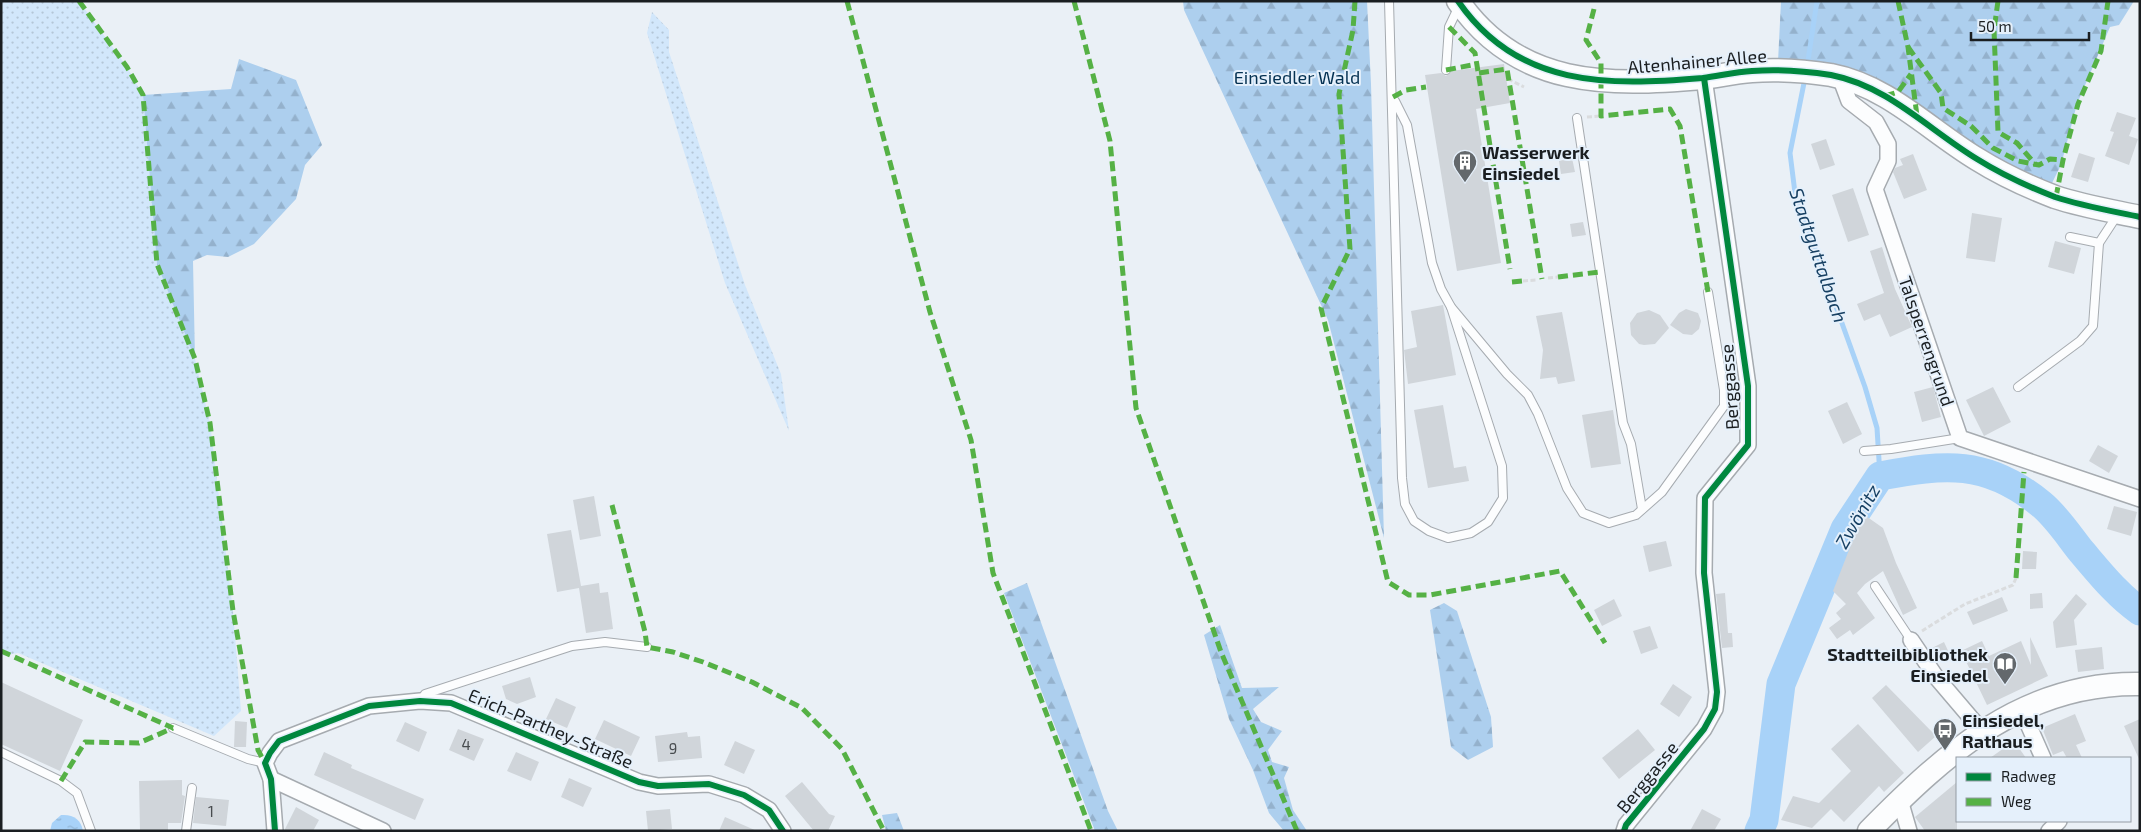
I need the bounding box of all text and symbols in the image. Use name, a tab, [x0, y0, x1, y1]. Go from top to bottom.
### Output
scale bar	[1971, 10, 2088, 42]
text: 50 m	[1978, 17, 2012, 35]
street label: Altenhainer Allee	[1626, 44, 1768, 78]
park label: Einsiedler Wald	[1234, 66, 1360, 88]
place label: Wasserwerk Einsiedel	[1482, 141, 1590, 184]
building icon: Wasserwerk Einsiedel	[1452, 149, 1478, 183]
water label: Stadtguttalbach	[1785, 185, 1853, 325]
street label: Talsperrengrund	[1894, 273, 1960, 409]
street label: Berggasse	[1715, 343, 1743, 431]
water label: Zwönitz	[1830, 480, 1885, 552]
place label: Stadtteilbibliothek Einsiedel	[1827, 643, 1988, 686]
library icon: Stadtteilbibliothek Einsiedel	[1992, 651, 2018, 685]
street label: Erich-Parthey-Straße	[465, 683, 637, 773]
place label: Einsiedel, Rathaus	[1962, 709, 2044, 752]
bus stop icon: Einsiedel, Rathaus	[1932, 717, 1958, 751]
house number: 4	[461, 735, 471, 753]
street label: Berggasse	[1611, 737, 1683, 817]
house number: 9	[669, 739, 677, 757]
legend	[1956, 757, 2131, 822]
text: Radweg	[2001, 767, 2056, 785]
text: Weg	[2001, 792, 2032, 810]
house number: 1	[208, 802, 214, 820]

